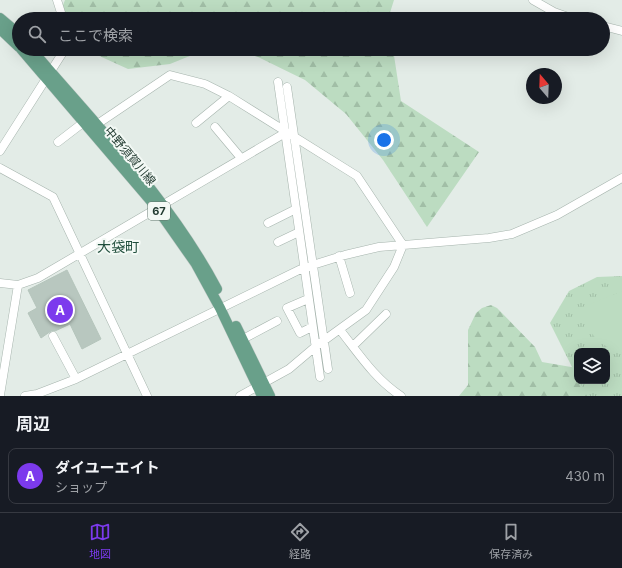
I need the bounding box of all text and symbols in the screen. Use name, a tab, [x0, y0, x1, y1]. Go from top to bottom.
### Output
search box	[12, 12, 610, 56]
icon: search	[26, 23, 48, 45]
text: ここで検索	[58, 26, 133, 45]
north arrow	[526, 68, 562, 104]
street label: 中野須賀川線	[101, 123, 159, 188]
your location	[374, 130, 394, 150]
road number: 67	[148, 202, 170, 220]
district label: 大袋町	[97, 238, 139, 255]
pin: A	[47, 295, 73, 325]
map controls	[574, 348, 610, 384]
button: layers	[574, 348, 610, 384]
text: 周辺	[16, 414, 50, 434]
text: ダイユーエイト	[55, 458, 160, 477]
text: A	[25, 468, 35, 484]
text: 430 m	[565, 468, 605, 484]
text: ショップ	[55, 479, 107, 495]
tab: 地図	[89, 521, 111, 561]
tab: 経路	[289, 521, 311, 561]
tab: 保存済み	[489, 521, 533, 561]

